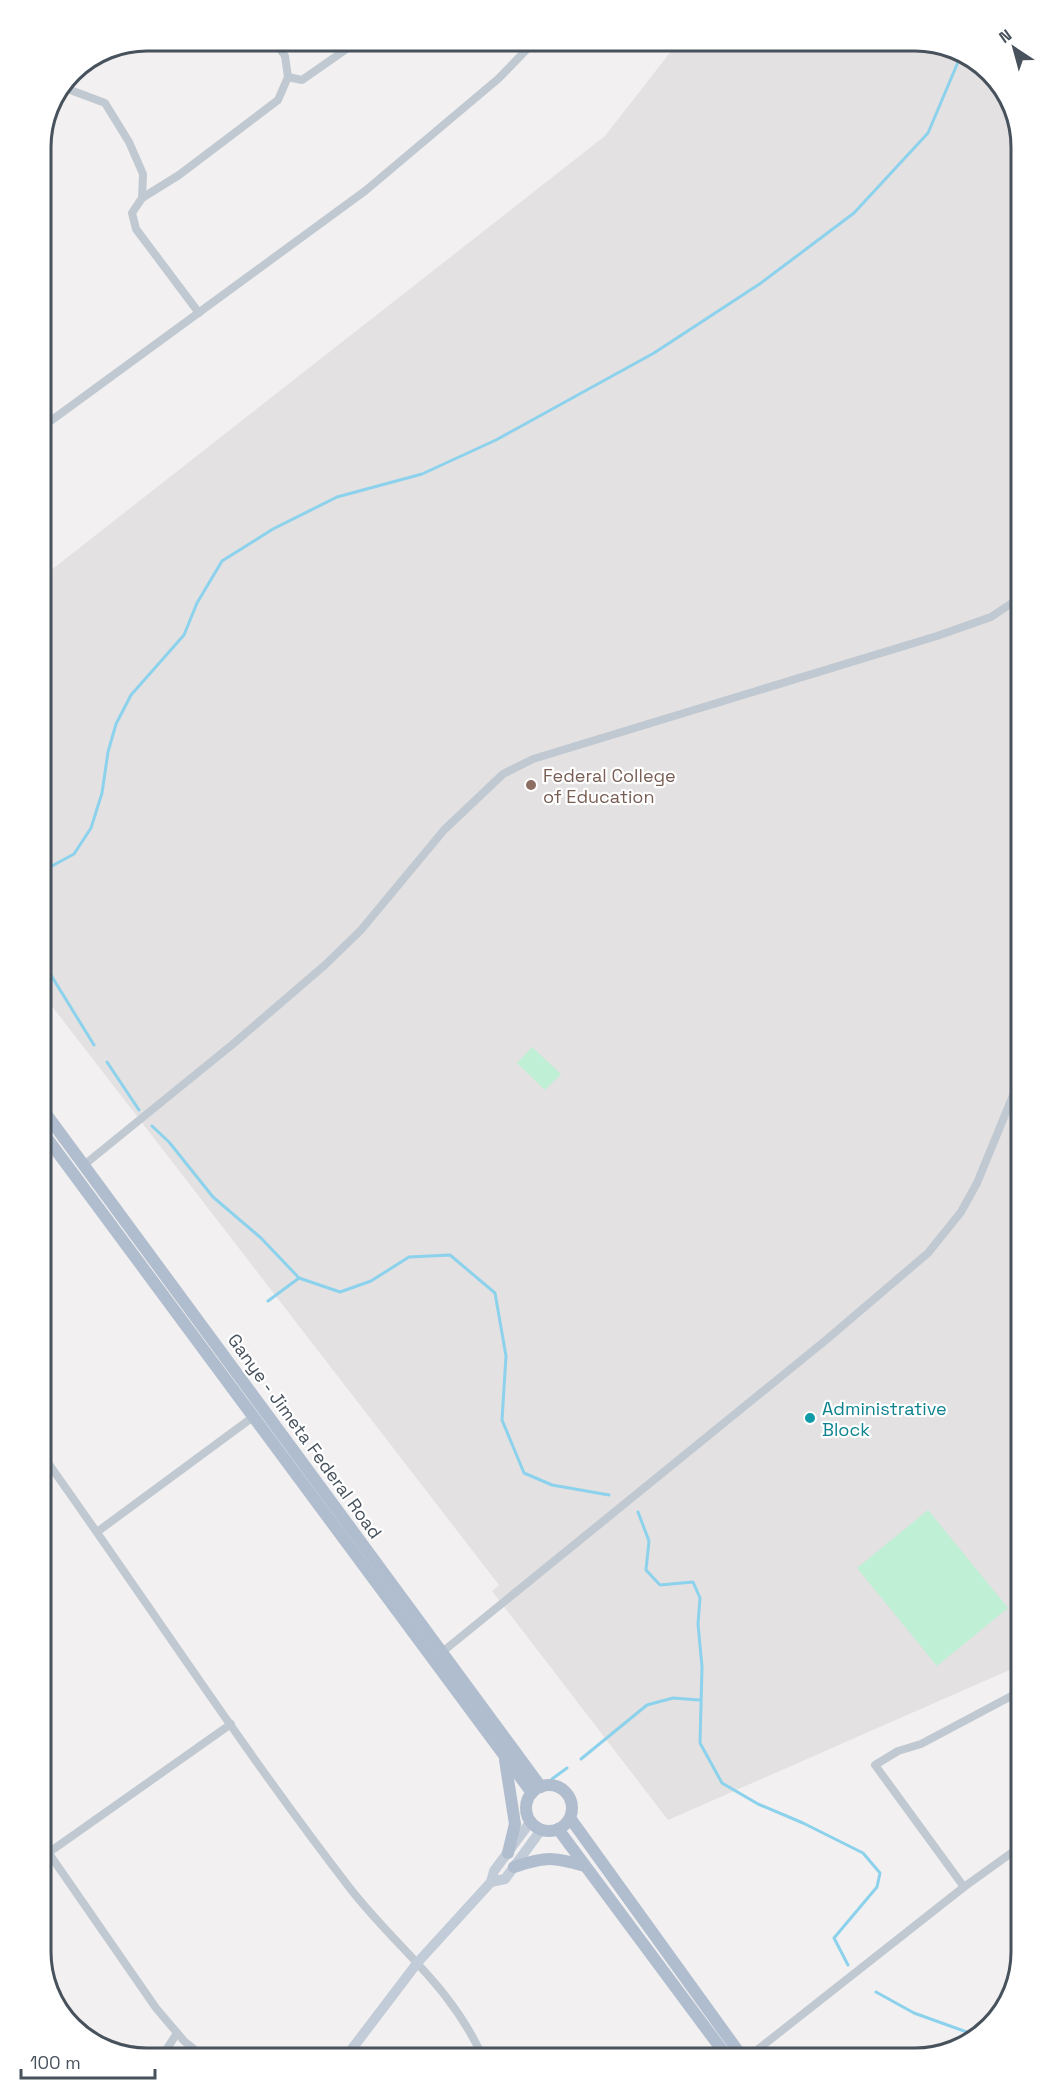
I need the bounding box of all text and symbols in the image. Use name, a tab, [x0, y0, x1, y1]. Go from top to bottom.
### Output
north arrow	[984, 18, 1044, 78]
text: N	[995, 25, 1016, 48]
place label: Federal College of Education	[543, 764, 676, 808]
marker: Federal College of Education	[524, 778, 538, 792]
street label: Ganye - Jimeta Federal Road	[223, 1329, 387, 1543]
place label: Administrative Block	[822, 1397, 947, 1441]
marker: Administrative Block	[803, 1411, 817, 1425]
scale bar	[21, 2042, 154, 2080]
text: 100 m	[30, 2051, 81, 2074]

